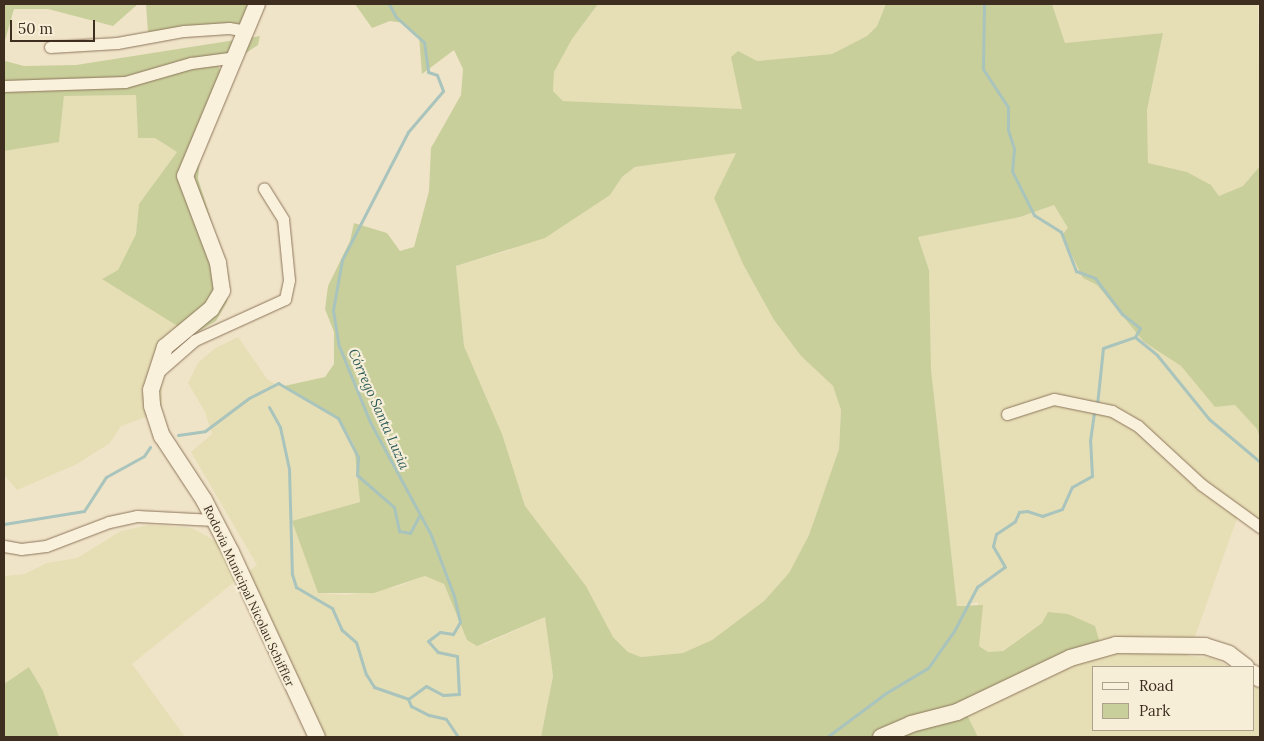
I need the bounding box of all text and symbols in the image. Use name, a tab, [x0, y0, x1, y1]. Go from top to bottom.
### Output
scale bar	[12, 10, 98, 42]
text: 50 m	[18, 19, 53, 38]
water label: Córrego Santa Luzia	[345, 346, 413, 472]
street label: Rodovia Municipal Nicolau Schiffler	[201, 503, 297, 689]
legend	[1092, 666, 1254, 731]
text: Road	[1139, 676, 1174, 695]
text: Park	[1139, 701, 1170, 720]

